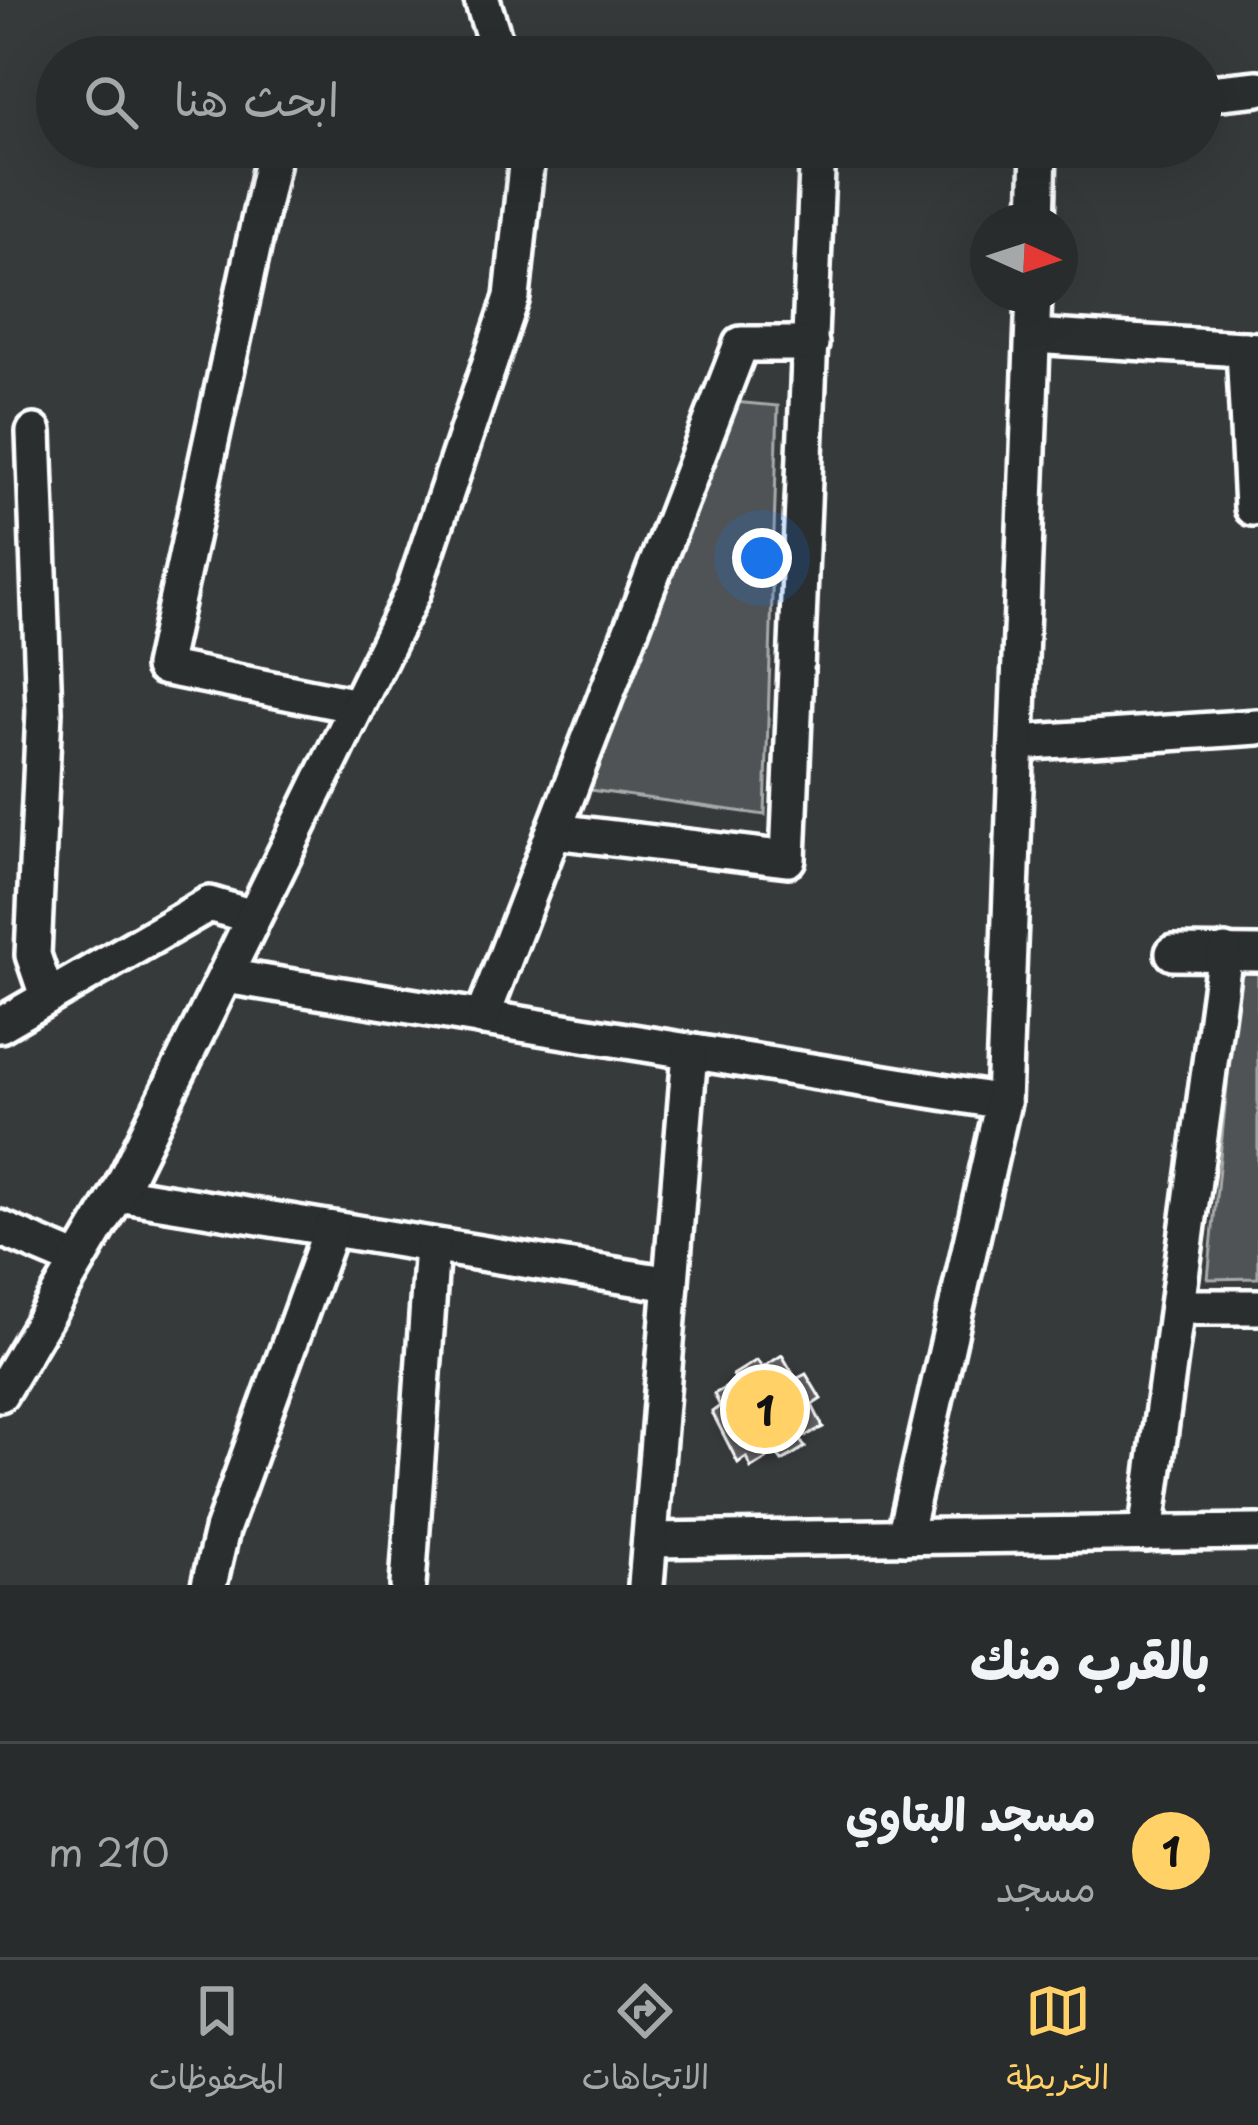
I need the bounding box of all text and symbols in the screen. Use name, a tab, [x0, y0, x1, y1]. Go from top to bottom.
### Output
search box	[36, 36, 1222, 168]
text: ابحث هنا	[174, 63, 339, 131]
icon: search	[78, 69, 144, 135]
north arrow	[970, 204, 1078, 312]
your location	[732, 528, 792, 588]
pin: 1	[726, 1364, 804, 1454]
text: بالقرب منك	[970, 1619, 1210, 1696]
text: مسجد البتاوي	[846, 1778, 1096, 1846]
text: 210 m	[48, 1821, 170, 1880]
text: 1	[1162, 1821, 1180, 1880]
text: مسجد	[996, 1856, 1096, 1915]
tab: المحفوظات	[149, 1978, 285, 2107]
tab: الاتجاهات	[582, 1978, 709, 2107]
tab: الخريطة	[1006, 1978, 1109, 2107]

